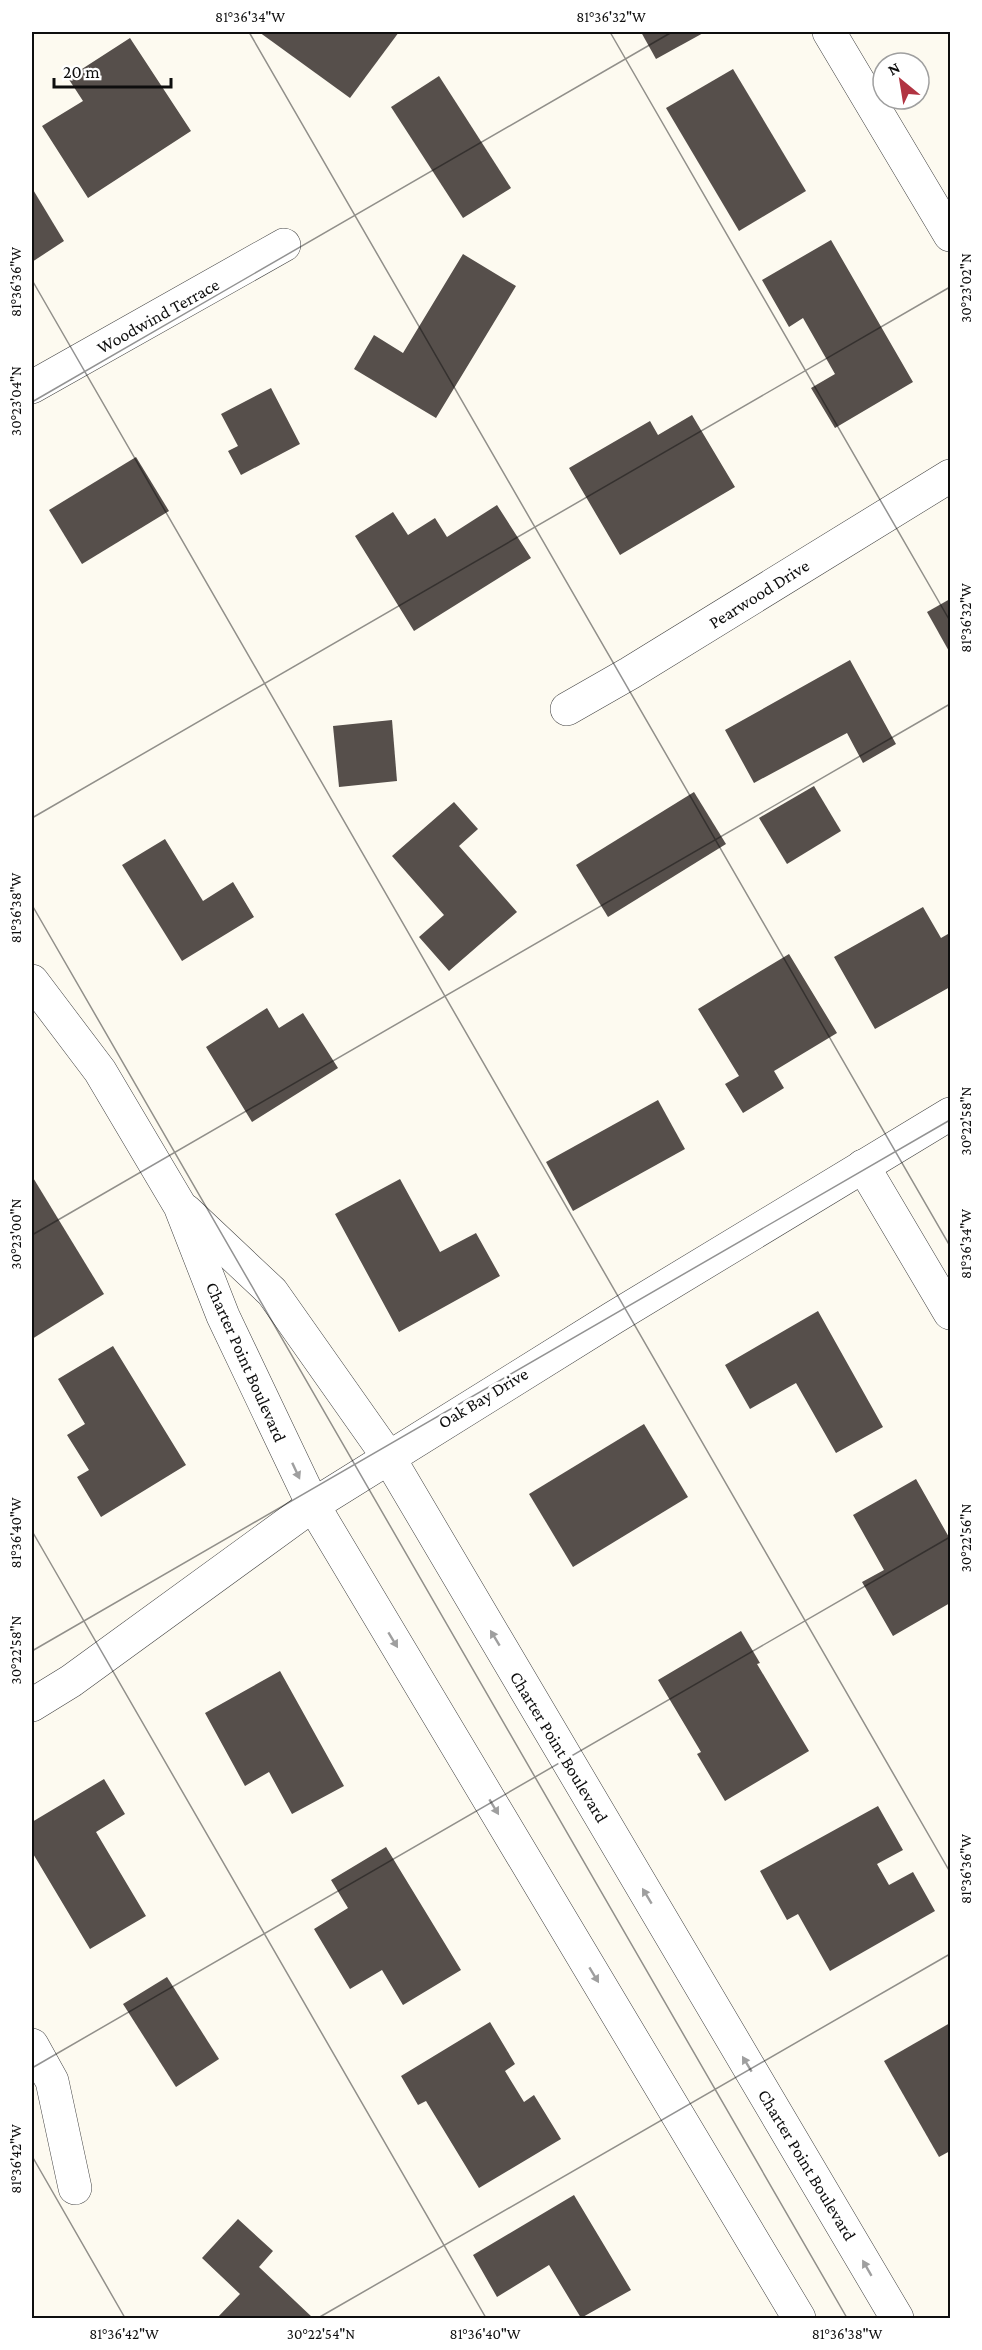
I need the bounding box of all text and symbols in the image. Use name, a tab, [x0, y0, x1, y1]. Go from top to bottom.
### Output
text: 81°36'34"W	[215, 9, 285, 25]
text: 81°36'32"W	[576, 9, 646, 25]
scale bar	[54, 51, 171, 89]
north arrow	[871, 51, 931, 111]
text: N	[885, 58, 903, 79]
text: 20 m	[63, 62, 100, 82]
text: 81°36'36"W	[8, 247, 24, 317]
text: 30°23'02"N	[958, 253, 974, 323]
street label: Woodwind Terrace	[93, 274, 223, 358]
text: 30°23'04"N	[8, 366, 24, 436]
street label: Pearwood Drive	[705, 555, 813, 633]
text: 81°36'32"W	[958, 583, 974, 653]
text: 81°36'38"W	[8, 873, 24, 943]
text: 30°22'58"N	[958, 1086, 974, 1155]
text: 30°23'00"N	[8, 1198, 24, 1269]
text: 81°36'34"W	[958, 1209, 974, 1279]
street label: Charter Point Boulevard	[202, 1279, 290, 1445]
street label: Oak Bay Drive	[434, 1363, 532, 1433]
one-way arrow	[292, 1462, 301, 1479]
text: 81°36'40"W	[8, 1497, 24, 1568]
text: 30°22'56"N	[958, 1504, 974, 1572]
text: 30°22'58"N	[8, 1615, 24, 1684]
one-way arrow	[490, 1630, 501, 1646]
one-way arrow	[388, 1632, 399, 1648]
street label: Charter Point Boulevard	[506, 1668, 612, 1827]
one-way arrow	[488, 1799, 499, 1815]
text: 81°36'36"W	[958, 1834, 974, 1904]
one-way arrow	[642, 1888, 653, 1904]
one-way arrow	[588, 1967, 599, 1983]
one-way arrow	[742, 2055, 752, 2072]
street label: Charter Point Boulevard	[754, 2086, 860, 2245]
text: 81°36'42"W	[8, 2124, 24, 2194]
one-way arrow	[862, 2260, 873, 2276]
text: 81°36'42"W	[89, 2326, 159, 2342]
text: 30°22'54"N	[287, 2326, 355, 2342]
text: 81°36'40"W	[450, 2326, 521, 2342]
text: 81°36'38"W	[812, 2326, 882, 2342]

